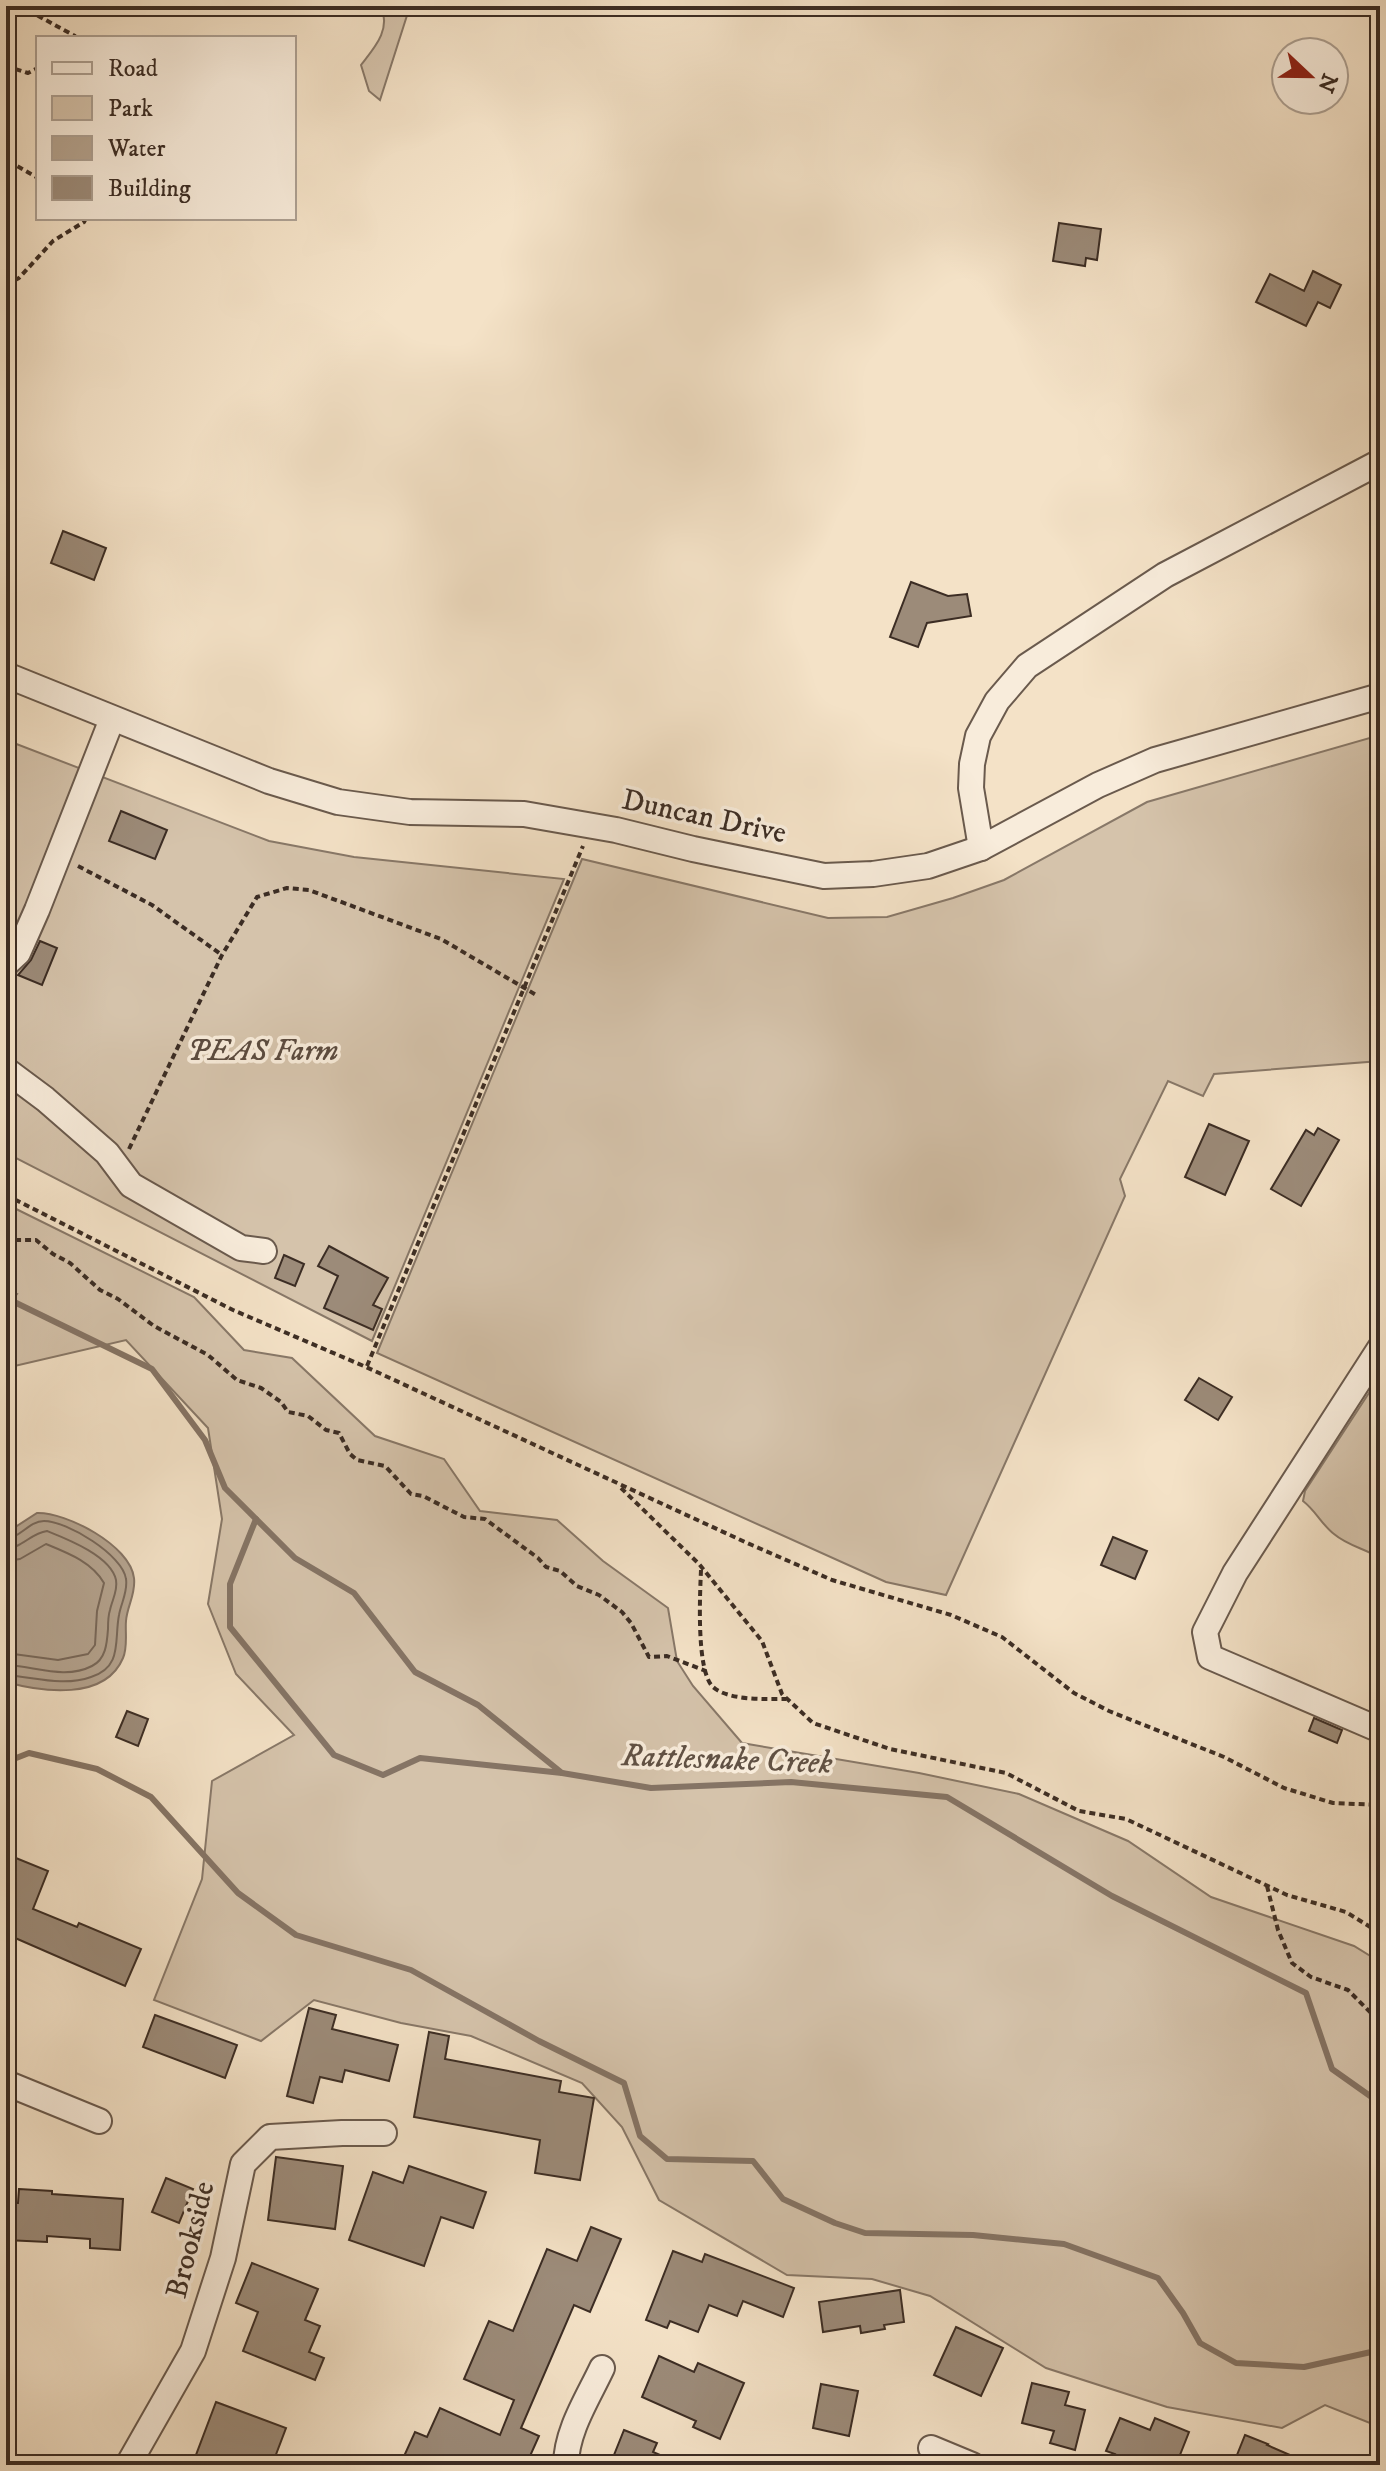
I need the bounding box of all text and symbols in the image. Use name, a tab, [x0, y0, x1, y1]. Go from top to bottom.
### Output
legend	[36, 36, 296, 220]
north arrow	[1270, 36, 1350, 116]
text: Road	[108, 54, 158, 84]
text: N	[1311, 69, 1343, 96]
text: Park	[108, 94, 153, 124]
text: Water	[107, 134, 165, 164]
text: Building	[108, 174, 191, 204]
street label: Duncan Drive	[618, 782, 790, 852]
park label: PEAS Farm	[187, 1033, 339, 1070]
water label: Rattlesnake Creek	[620, 1736, 834, 1784]
street label: Brookside	[159, 2178, 223, 2302]

